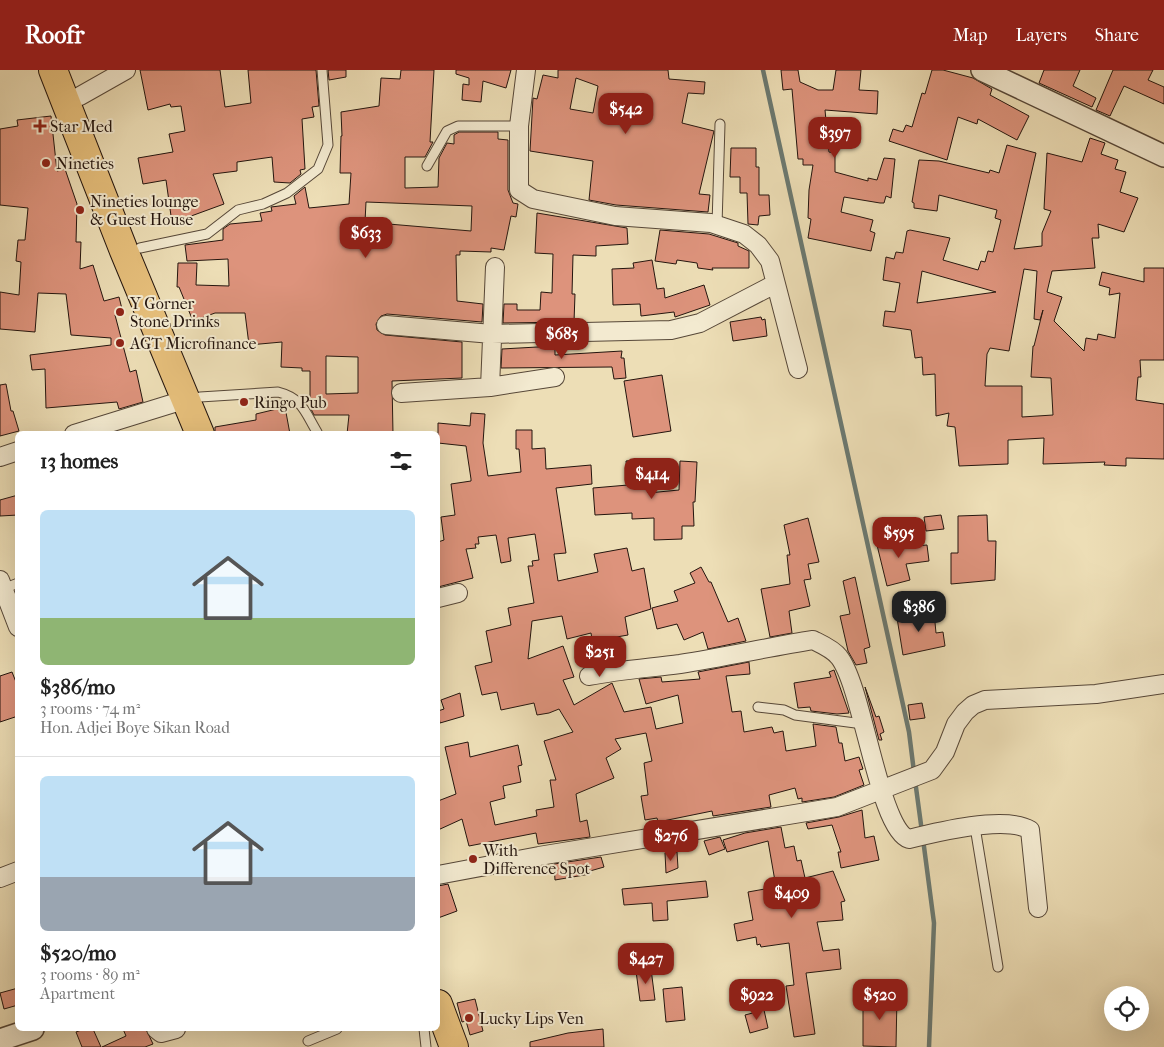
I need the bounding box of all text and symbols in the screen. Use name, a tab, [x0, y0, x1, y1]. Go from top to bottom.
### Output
text: Roofr	[25, 21, 84, 49]
text: Map	[953, 25, 987, 46]
text: Layers	[1015, 25, 1067, 46]
text: Share	[1095, 25, 1139, 46]
pin: $542	[596, 92, 656, 135]
text: $542	[609, 99, 643, 118]
pin: $397	[805, 116, 865, 159]
place label: Star Med	[50, 117, 113, 136]
marker: Star Med	[34, 120, 46, 132]
text: $397	[819, 123, 851, 142]
place label: Nineties	[56, 154, 114, 173]
marker: Nineties	[40, 157, 52, 169]
place label: Nineties lounge & Guest House	[90, 192, 199, 229]
marker: Nineties lounge & Guest House	[74, 204, 86, 216]
pin: $633	[336, 216, 396, 259]
text: $633	[351, 223, 381, 242]
place label: Y Gorner Stone Drinks	[129, 294, 220, 331]
marker: Y Gorner Stone Drinks	[114, 306, 126, 318]
pin: $685	[532, 318, 592, 360]
text: $685	[546, 324, 578, 343]
place label: AGT Microfinance	[129, 334, 257, 353]
marker: AGT Microfinance	[114, 337, 126, 349]
place label: Ringo Pub	[254, 393, 327, 412]
marker: Ringo Pub	[238, 396, 250, 408]
icon: filters	[387, 447, 415, 475]
text: 13 homes	[40, 449, 118, 473]
pin: $414	[622, 458, 682, 500]
text: $414	[635, 464, 669, 483]
pin: $595	[869, 516, 929, 559]
text: $595	[883, 523, 915, 542]
icon: home	[183, 543, 273, 633]
pin: $386	[889, 590, 949, 633]
text: $386	[903, 597, 935, 616]
pin: $251	[570, 636, 630, 678]
text: $251	[585, 642, 615, 661]
text: $386/mo	[40, 675, 115, 699]
text: 3 rooms · 74 m²	[40, 699, 140, 718]
text: Hon. Adjei Boye Sikan Road	[40, 718, 230, 737]
icon: home	[183, 808, 273, 898]
pin: $276	[641, 820, 701, 862]
text: $276	[654, 826, 688, 845]
place label: With Difference Spot	[482, 841, 591, 878]
marker: With Difference Spot	[467, 853, 479, 865]
pin: $409	[762, 876, 822, 919]
text: $409	[774, 883, 810, 902]
text: $520/mo	[40, 941, 116, 965]
pin: $427	[616, 942, 676, 985]
text: $427	[629, 949, 663, 968]
text: 3 rooms · 89 m²	[40, 965, 140, 984]
pin: $922	[727, 978, 787, 1021]
pin: $520	[850, 978, 910, 1021]
text: Apartment	[40, 984, 115, 1003]
text: $922	[740, 985, 774, 1004]
text: $520	[864, 985, 896, 1004]
map controls	[1104, 986, 1149, 1031]
button: locate	[1104, 986, 1149, 1031]
place label: Lucky Lips Ven	[479, 1009, 585, 1028]
marker: Lucky Lips Ven	[463, 1012, 475, 1024]

